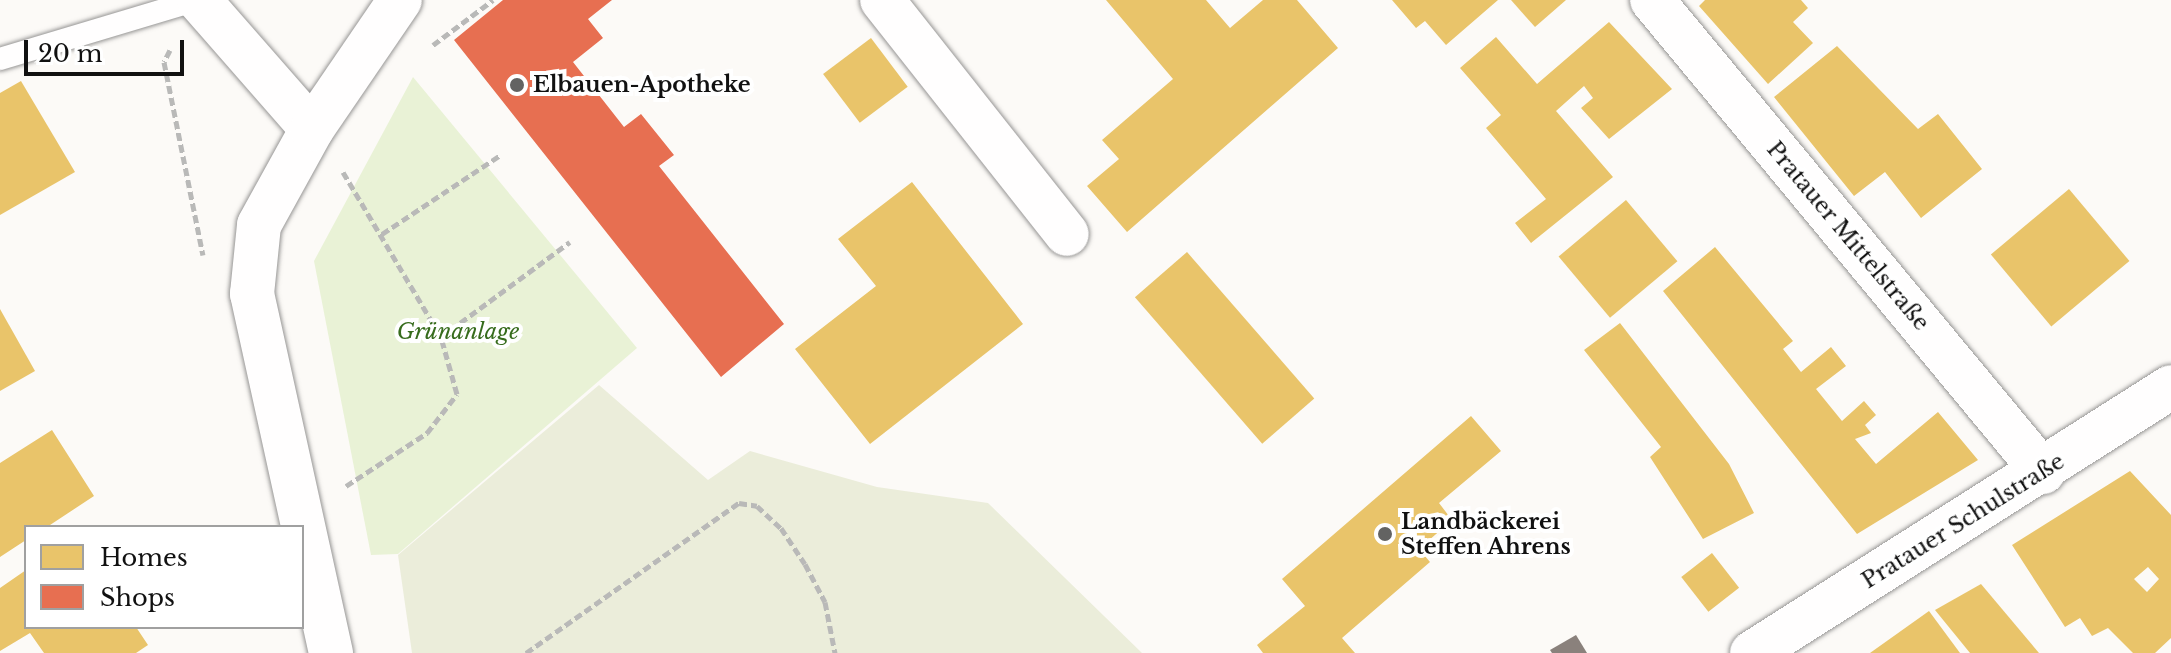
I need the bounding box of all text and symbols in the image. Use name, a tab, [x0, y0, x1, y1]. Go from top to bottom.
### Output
scale bar	[28, 24, 188, 74]
text: 20 m	[38, 39, 103, 68]
place label: Elbauen-Apotheke	[533, 72, 751, 98]
marker: Elbauen-Apotheke	[508, 76, 526, 94]
street label: Pratauer Mittelstraße	[1761, 136, 1935, 336]
park label: Grünanlage	[397, 319, 519, 345]
street label: Pratauer Schulstraße	[1857, 448, 2069, 594]
place label: Landbäckerei Steffen Ahrens	[1401, 508, 1572, 560]
legend	[24, 525, 304, 629]
marker: Landbäckerei Steffen Ahrens	[1376, 525, 1394, 543]
text: Homes	[100, 543, 188, 572]
text: Shops	[100, 583, 175, 612]

